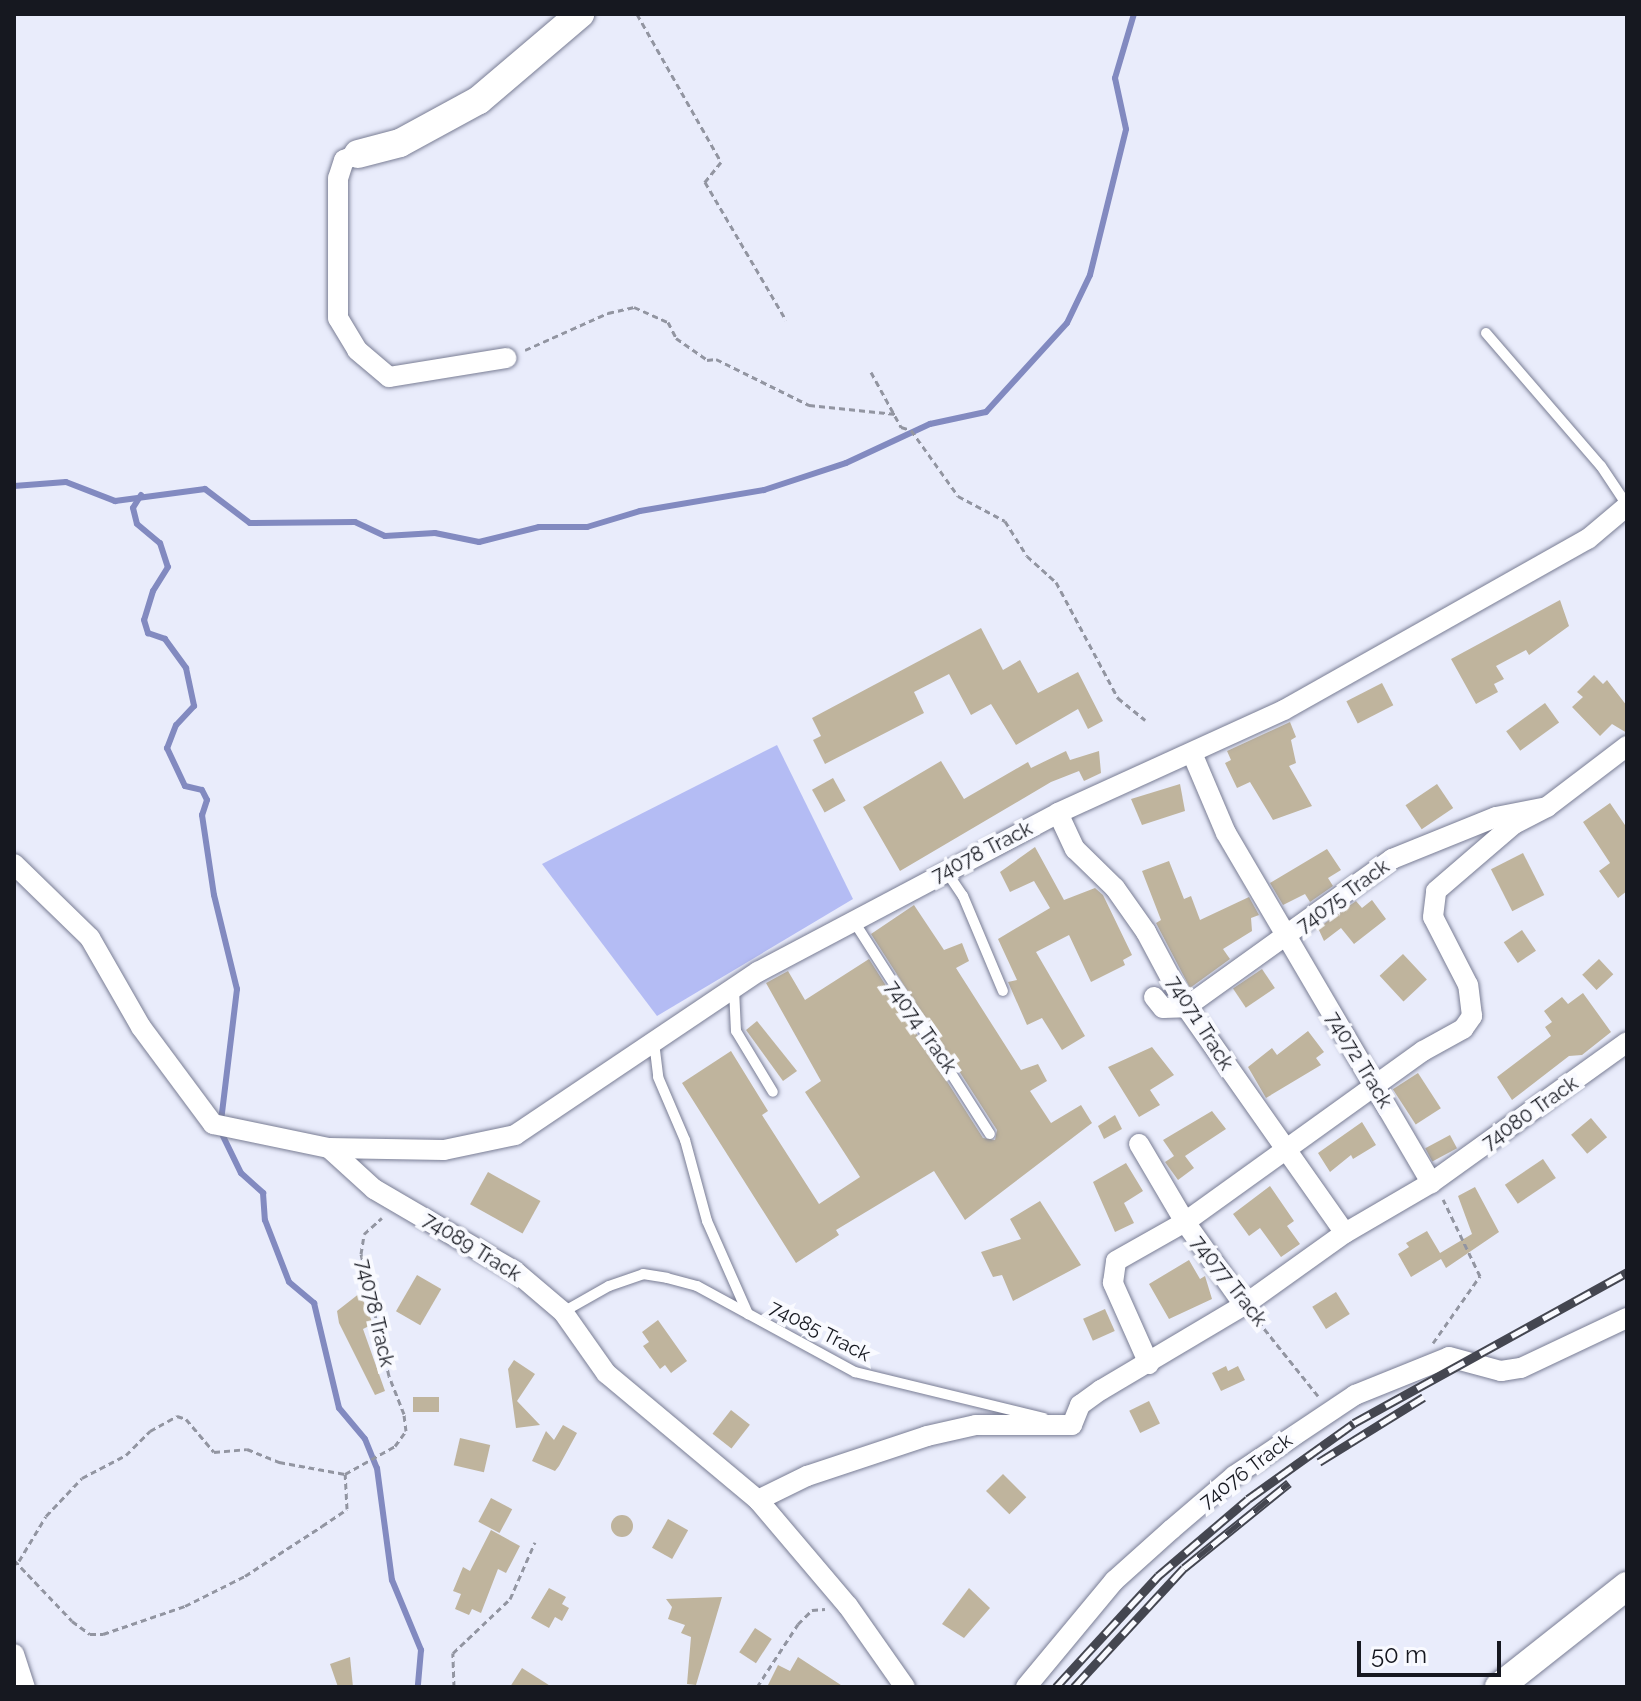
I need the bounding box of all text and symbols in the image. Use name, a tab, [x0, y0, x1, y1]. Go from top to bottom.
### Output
street label: 74078 Track	[927, 816, 1037, 888]
street label: 74075 Track	[1292, 854, 1394, 938]
street label: 74071 Track	[1161, 971, 1239, 1075]
street label: 74074 Track	[880, 976, 962, 1078]
street label: 74072 Track	[1321, 1007, 1397, 1113]
street label: 74080 Track	[1477, 1071, 1583, 1155]
street label: 74089 Track	[418, 1207, 526, 1287]
street label: 74077 Track	[1186, 1231, 1272, 1331]
street label: 74078 Track	[351, 1257, 399, 1369]
street label: 74085 Track	[765, 1295, 875, 1367]
street label: 74076 Track	[1195, 1428, 1297, 1514]
scale bar	[1361, 1625, 1505, 1675]
text: 50 m	[1371, 1640, 1427, 1669]

